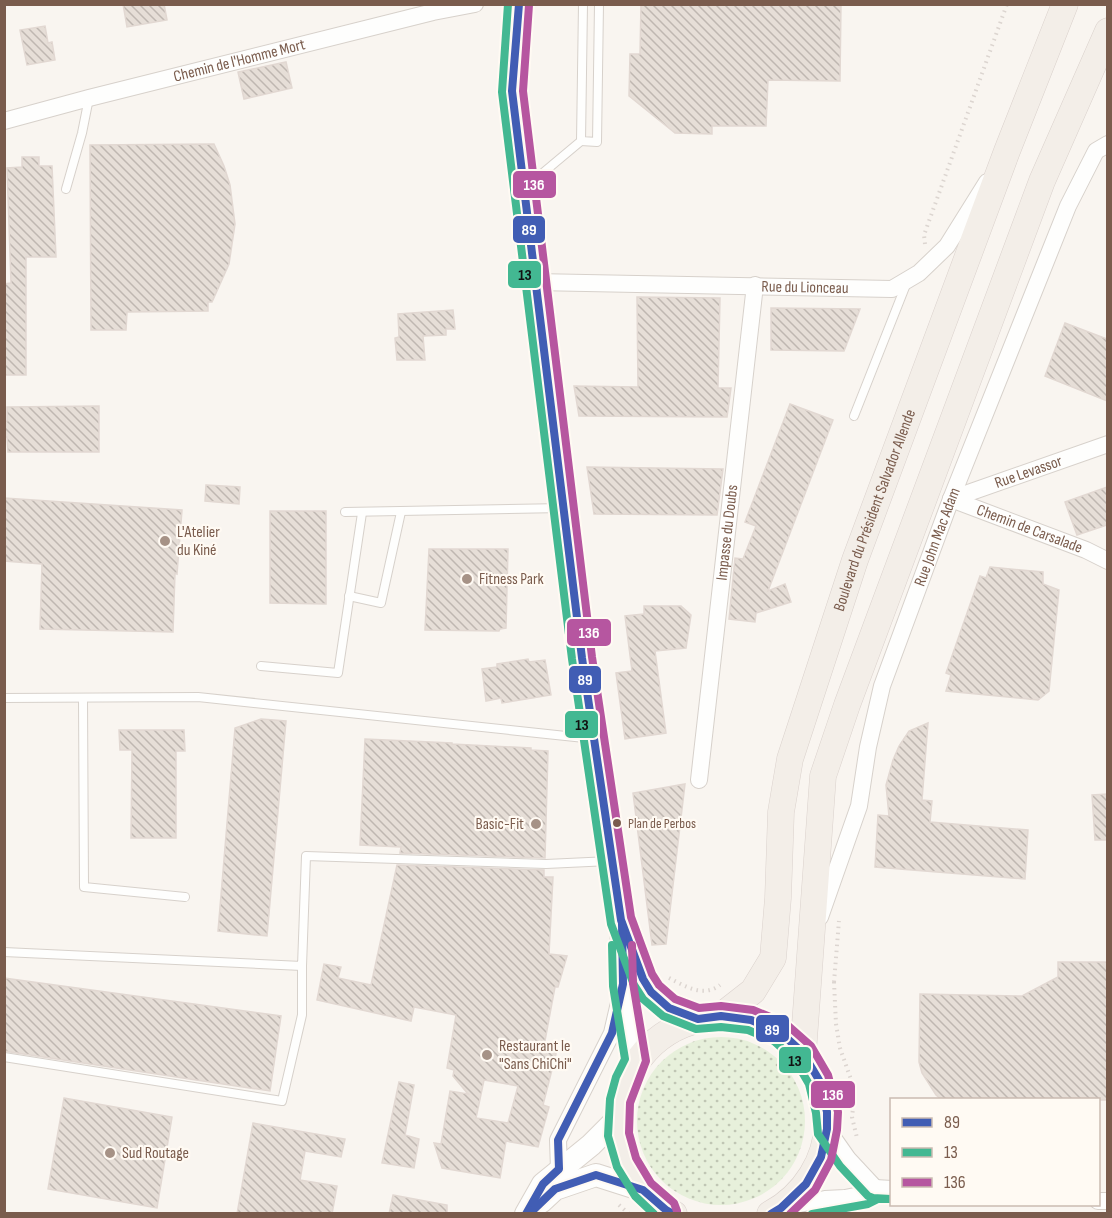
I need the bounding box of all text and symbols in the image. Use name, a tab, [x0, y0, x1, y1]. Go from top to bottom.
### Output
street label: Chemin de l'Homme Mort	[171, 35, 307, 86]
line badge: 136	[512, 170, 557, 199]
text: 136	[524, 176, 544, 195]
line badge: 89	[512, 215, 546, 244]
text: 89	[521, 221, 537, 240]
line badge: 13	[507, 260, 542, 289]
text: 13	[518, 266, 532, 285]
street label: Rue du Lionceau	[761, 277, 849, 298]
street label: Boulevard du Président Salvador Allende	[829, 407, 920, 614]
street label: Rue Levassor	[992, 451, 1065, 492]
street label: Impasse du Doubs	[712, 483, 742, 581]
street label: Rue John Mac Adam	[910, 485, 964, 589]
street label: Chemin de Carsalade	[974, 500, 1085, 557]
place label: L'Atelier du Kiné	[177, 523, 220, 560]
marker: L'Atelier du Kiné	[158, 534, 172, 548]
place label: Fitness Park	[479, 570, 544, 589]
marker: Fitness Park	[460, 572, 474, 586]
line badge: 136	[566, 618, 612, 647]
text: 136	[579, 624, 599, 643]
line badge: 89	[568, 665, 602, 694]
text: 89	[577, 671, 593, 690]
line badge: 13	[564, 710, 599, 739]
text: 13	[575, 716, 589, 735]
place label: Basic-Fit	[476, 815, 524, 834]
place label: Plan de Perbos	[628, 815, 696, 832]
marker: Basic-Fit	[529, 817, 543, 831]
marker: Plan de Perbos	[611, 817, 623, 829]
line badge: 89	[755, 1014, 790, 1043]
text: 89	[764, 1021, 780, 1040]
place label: Restaurant le "Sans ChiChi"	[499, 1037, 572, 1074]
line badge: 13	[778, 1046, 812, 1074]
marker: Restaurant le "Sans ChiChi"	[480, 1048, 494, 1062]
text: 13	[788, 1052, 802, 1071]
line badge: 136	[810, 1080, 856, 1109]
text: 136	[823, 1086, 843, 1105]
legend	[890, 1098, 1100, 1206]
text: 89	[944, 1112, 960, 1133]
text: 13	[944, 1142, 958, 1163]
place label: Sud Routage	[122, 1144, 189, 1163]
marker: Sud Routage	[103, 1146, 117, 1160]
text: 136	[944, 1172, 966, 1193]

